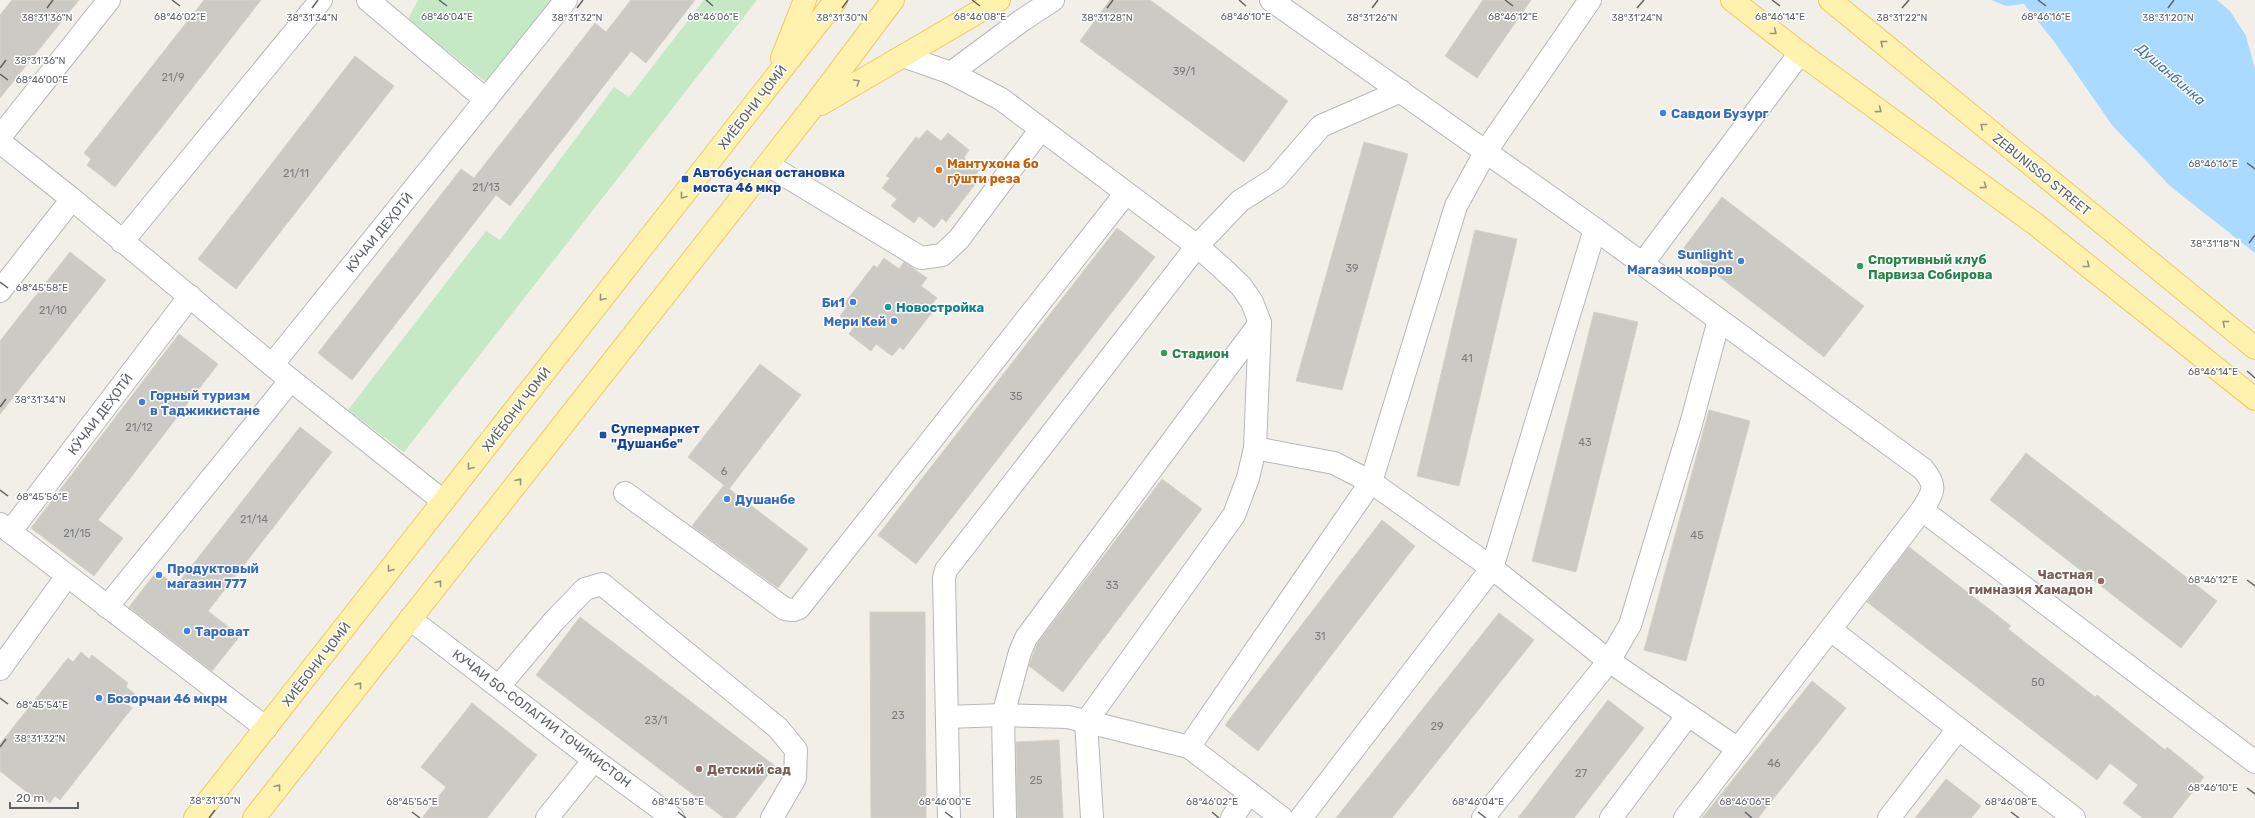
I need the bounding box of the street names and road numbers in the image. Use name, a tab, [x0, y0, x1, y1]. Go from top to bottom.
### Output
street label: ХИЁБОНИ ҶОМӢ	[714, 62, 790, 152]
street label: ZEBUNISSO STREET	[1990, 130, 2094, 219]
street label: КӮЧАИ ДЕҲОТӢ	[343, 190, 416, 275]
street label: ХИЁБОНИ ҶОМӢ	[478, 364, 554, 454]
street label: КӮЧАИ ДЕҲОТӢ	[65, 371, 136, 458]
street label: ХИЁБОНИ ҶОМӢ	[278, 619, 354, 709]
street label: КУЧАИ 50-СОЛАГИИ ТОЧИКИСТОН	[450, 646, 634, 790]

